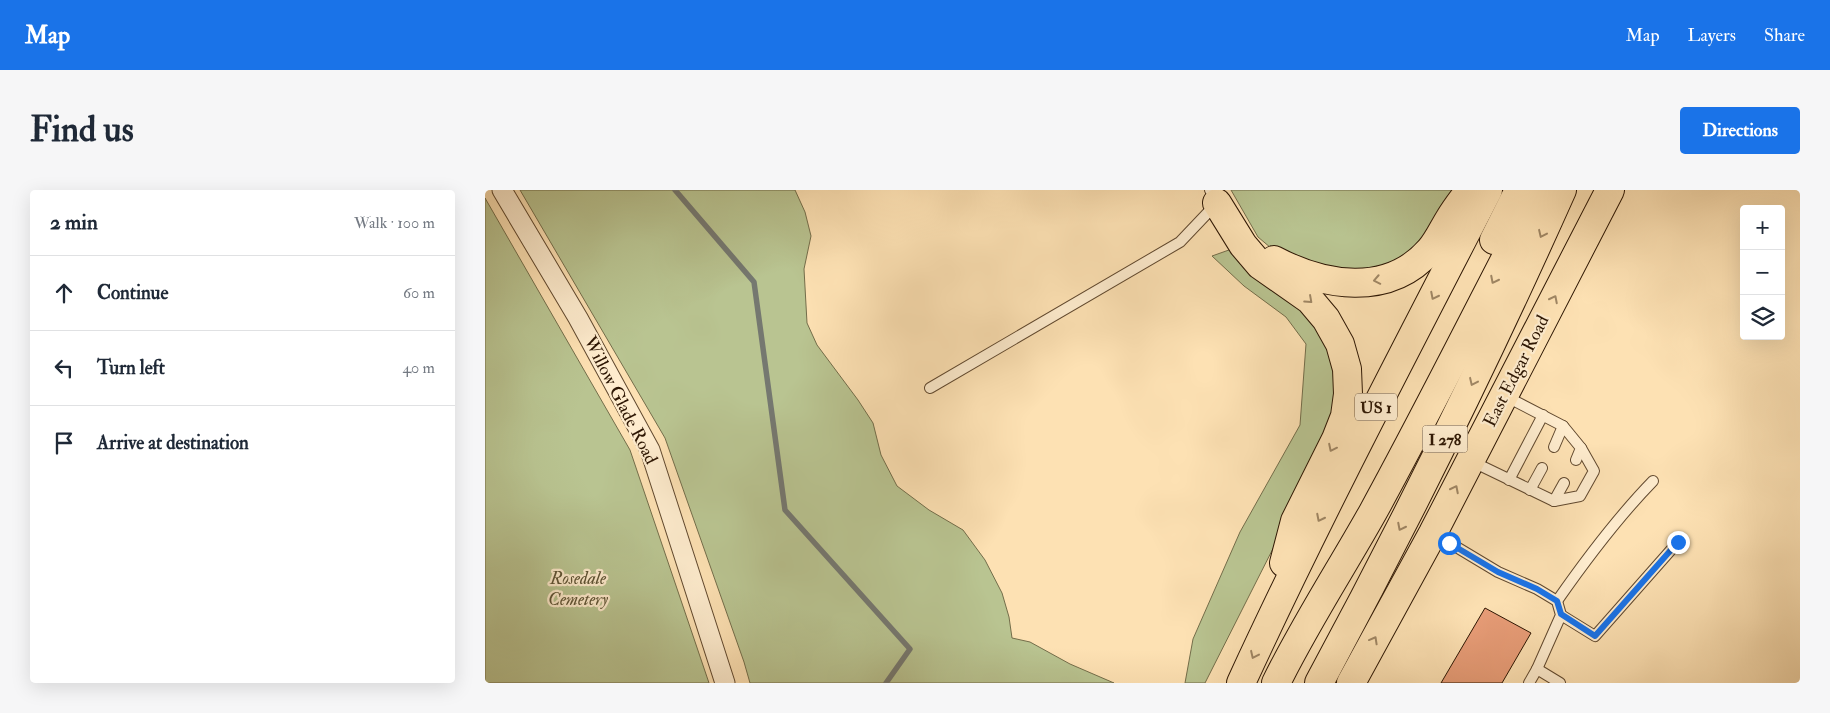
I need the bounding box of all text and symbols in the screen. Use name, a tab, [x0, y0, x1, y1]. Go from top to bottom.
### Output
text: Map	[25, 20, 70, 51]
text: Map	[1626, 24, 1660, 47]
text: Layers	[1688, 24, 1736, 47]
text: Share	[1764, 24, 1805, 47]
button: Directions	[1680, 107, 1800, 154]
text: Find us	[30, 108, 134, 152]
map controls	[1740, 205, 1785, 340]
button: +	[1740, 205, 1785, 250]
text: 2 min	[50, 209, 98, 236]
text: Walk · 100 m	[354, 213, 435, 233]
one-way arrow	[1537, 229, 1548, 238]
button: −	[1740, 250, 1785, 295]
one-way arrow	[1372, 275, 1381, 285]
one-way arrow	[1490, 275, 1500, 284]
icon: ahead	[50, 279, 78, 307]
text: Continue	[97, 281, 168, 305]
text: 60 m	[403, 283, 435, 303]
one-way arrow	[1430, 290, 1440, 299]
one-way arrow	[1303, 294, 1312, 303]
one-way arrow	[1548, 295, 1558, 304]
button: layers	[1740, 295, 1785, 340]
street label: East Edgar Road	[1478, 311, 1555, 431]
street label: Willow Glade Road	[578, 331, 663, 468]
icon: left	[50, 354, 78, 382]
text: Turn left	[97, 356, 165, 380]
text: 40 m	[402, 358, 435, 378]
one-way arrow	[1469, 376, 1479, 385]
road number: US 1	[1355, 393, 1397, 420]
road number: I 278	[1423, 425, 1467, 452]
icon: arrive	[50, 429, 78, 457]
text: Arrive at destination	[97, 431, 249, 455]
one-way arrow	[1327, 443, 1338, 452]
one-way arrow	[1449, 486, 1459, 495]
one-way arrow	[1316, 513, 1326, 522]
one-way arrow	[1397, 522, 1407, 531]
route end	[1667, 531, 1690, 554]
route start	[1438, 532, 1461, 555]
park label: Rosedale Cemetery	[548, 567, 609, 611]
one-way arrow	[1368, 637, 1378, 646]
one-way arrow	[1250, 650, 1260, 659]

